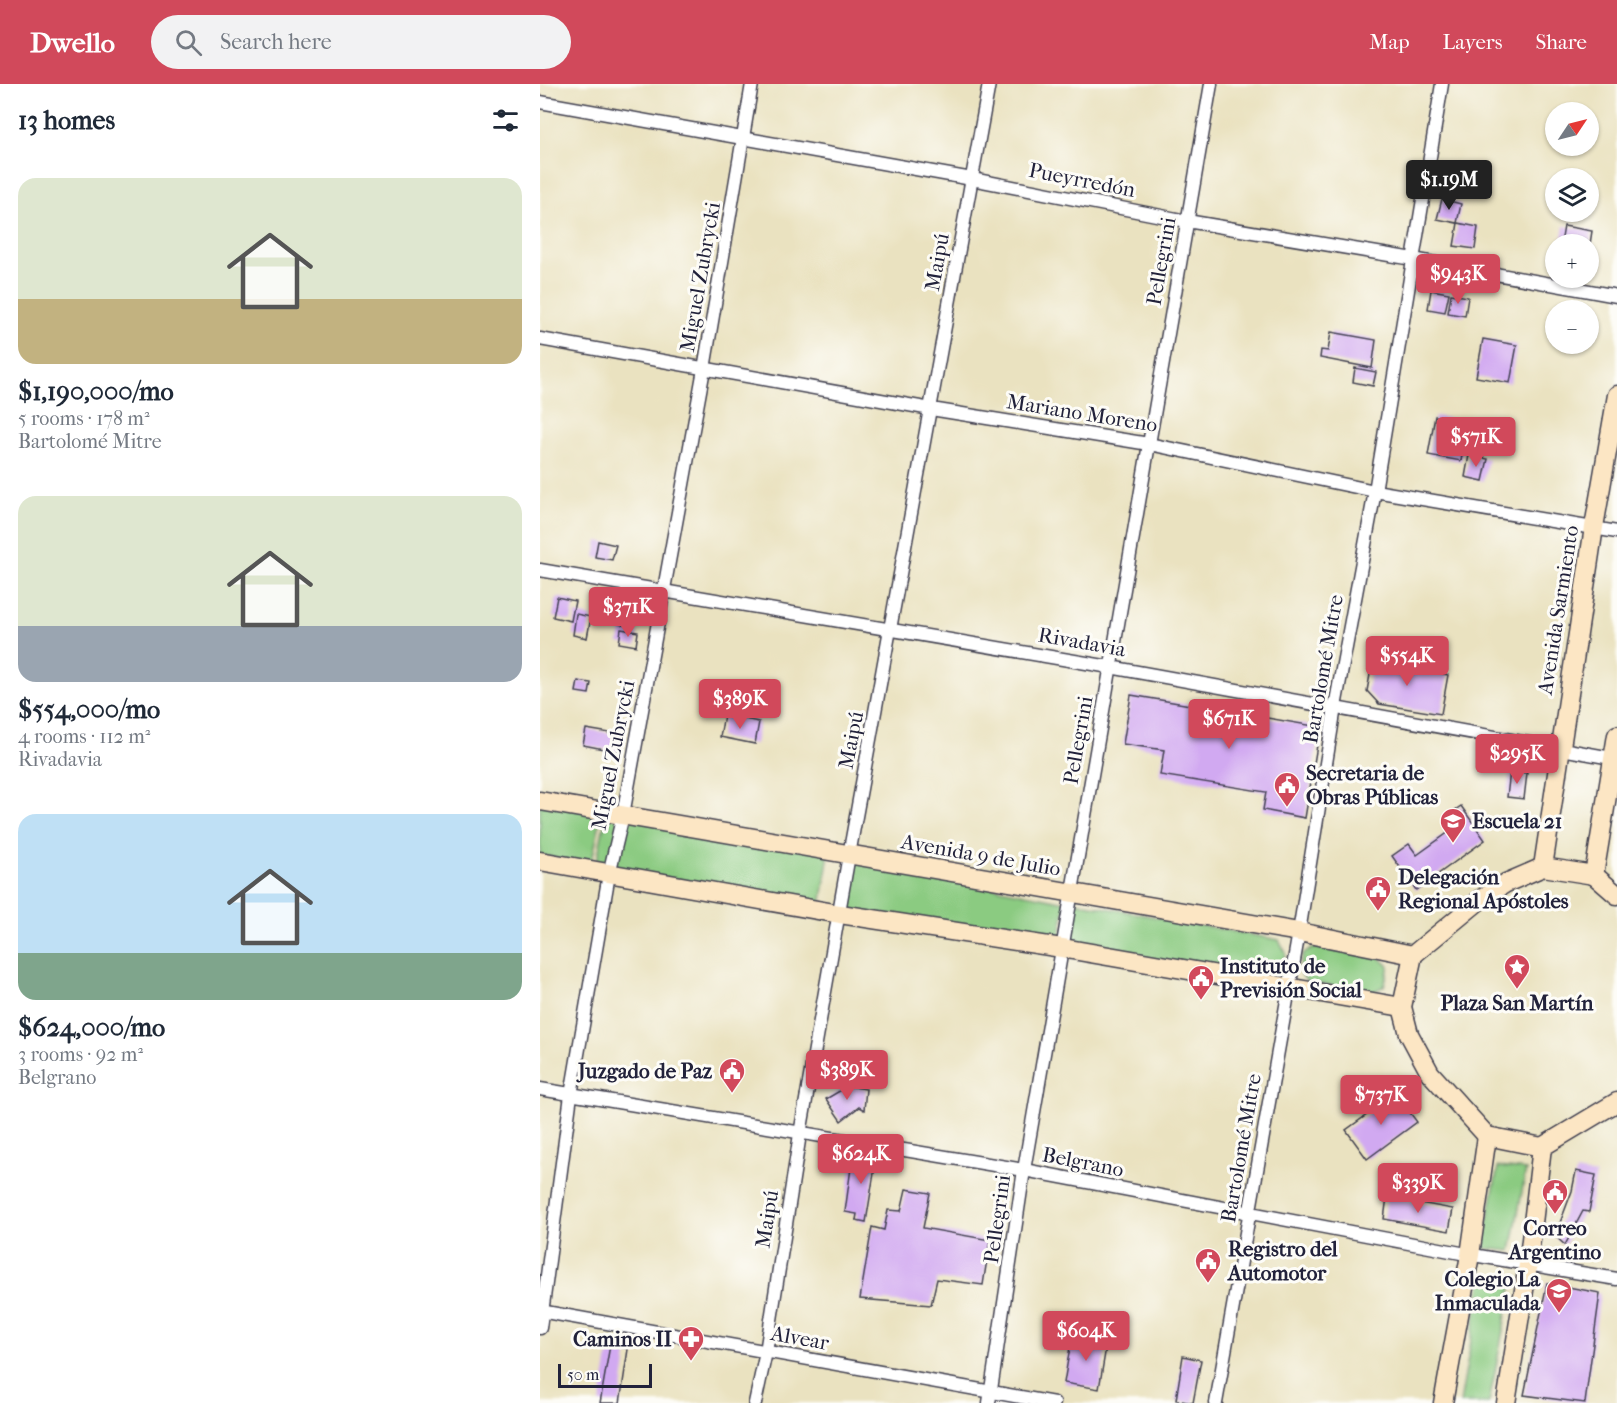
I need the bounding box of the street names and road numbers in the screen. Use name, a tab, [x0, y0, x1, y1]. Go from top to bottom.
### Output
street label: Pueyrredón	[1027, 158, 1137, 202]
street label: Miguel Zubrycki	[675, 200, 725, 354]
street label: Pellegrini	[1141, 215, 1181, 307]
street label: Maipú	[920, 231, 954, 293]
street label: Mariano Moreno	[1005, 389, 1159, 437]
street label: Avenida Sarmiento	[1533, 524, 1583, 697]
street label: Bartolomé Mitre	[1298, 593, 1348, 745]
street label: Rivadavia	[1036, 623, 1128, 662]
street label: Miguel Zubrycki	[587, 678, 639, 832]
street label: Pellegrini	[1058, 694, 1098, 786]
street label: Maipú	[834, 709, 868, 771]
street label: Avenida 9 de Julio	[898, 829, 1063, 881]
street label: Bartolomé Mitre	[1216, 1072, 1266, 1224]
street label: Belgrano	[1040, 1142, 1126, 1182]
street label: Pellegrini	[979, 1173, 1015, 1265]
street label: Maipú	[751, 1188, 783, 1250]
street label: Alvear	[768, 1321, 831, 1355]

